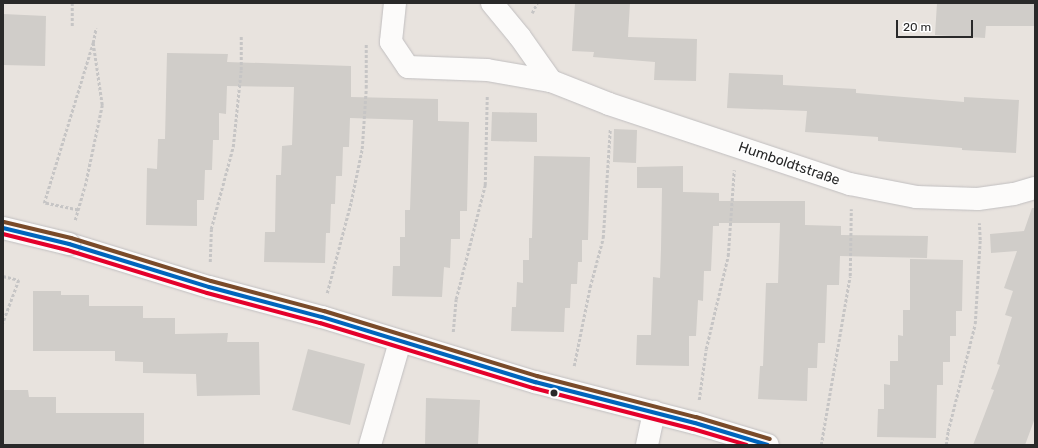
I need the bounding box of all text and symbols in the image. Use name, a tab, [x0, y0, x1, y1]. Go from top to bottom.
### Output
scale bar	[898, 12, 975, 38]
text: 20 m	[903, 20, 931, 34]
street label: Humboldtstraße	[736, 139, 842, 189]
unlabelled marker	[549, 388, 559, 398]

